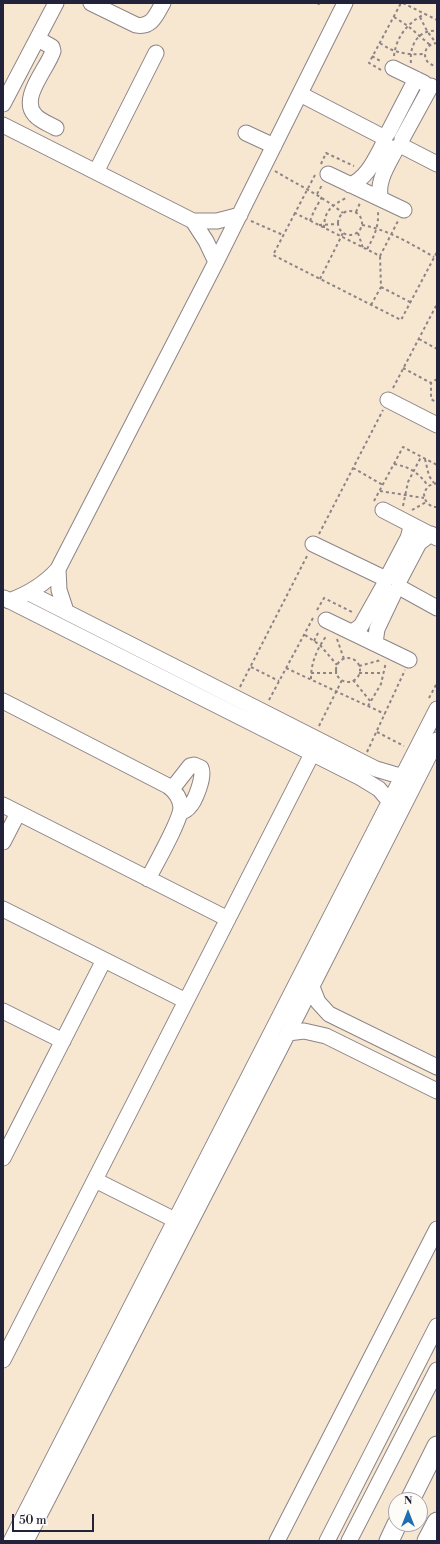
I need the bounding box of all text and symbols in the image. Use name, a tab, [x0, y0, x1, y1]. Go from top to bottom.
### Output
north arrow	[388, 1492, 428, 1532]
text: N	[404, 1494, 412, 1508]
scale bar	[14, 1506, 96, 1532]
text: 50 m	[19, 1513, 47, 1528]

